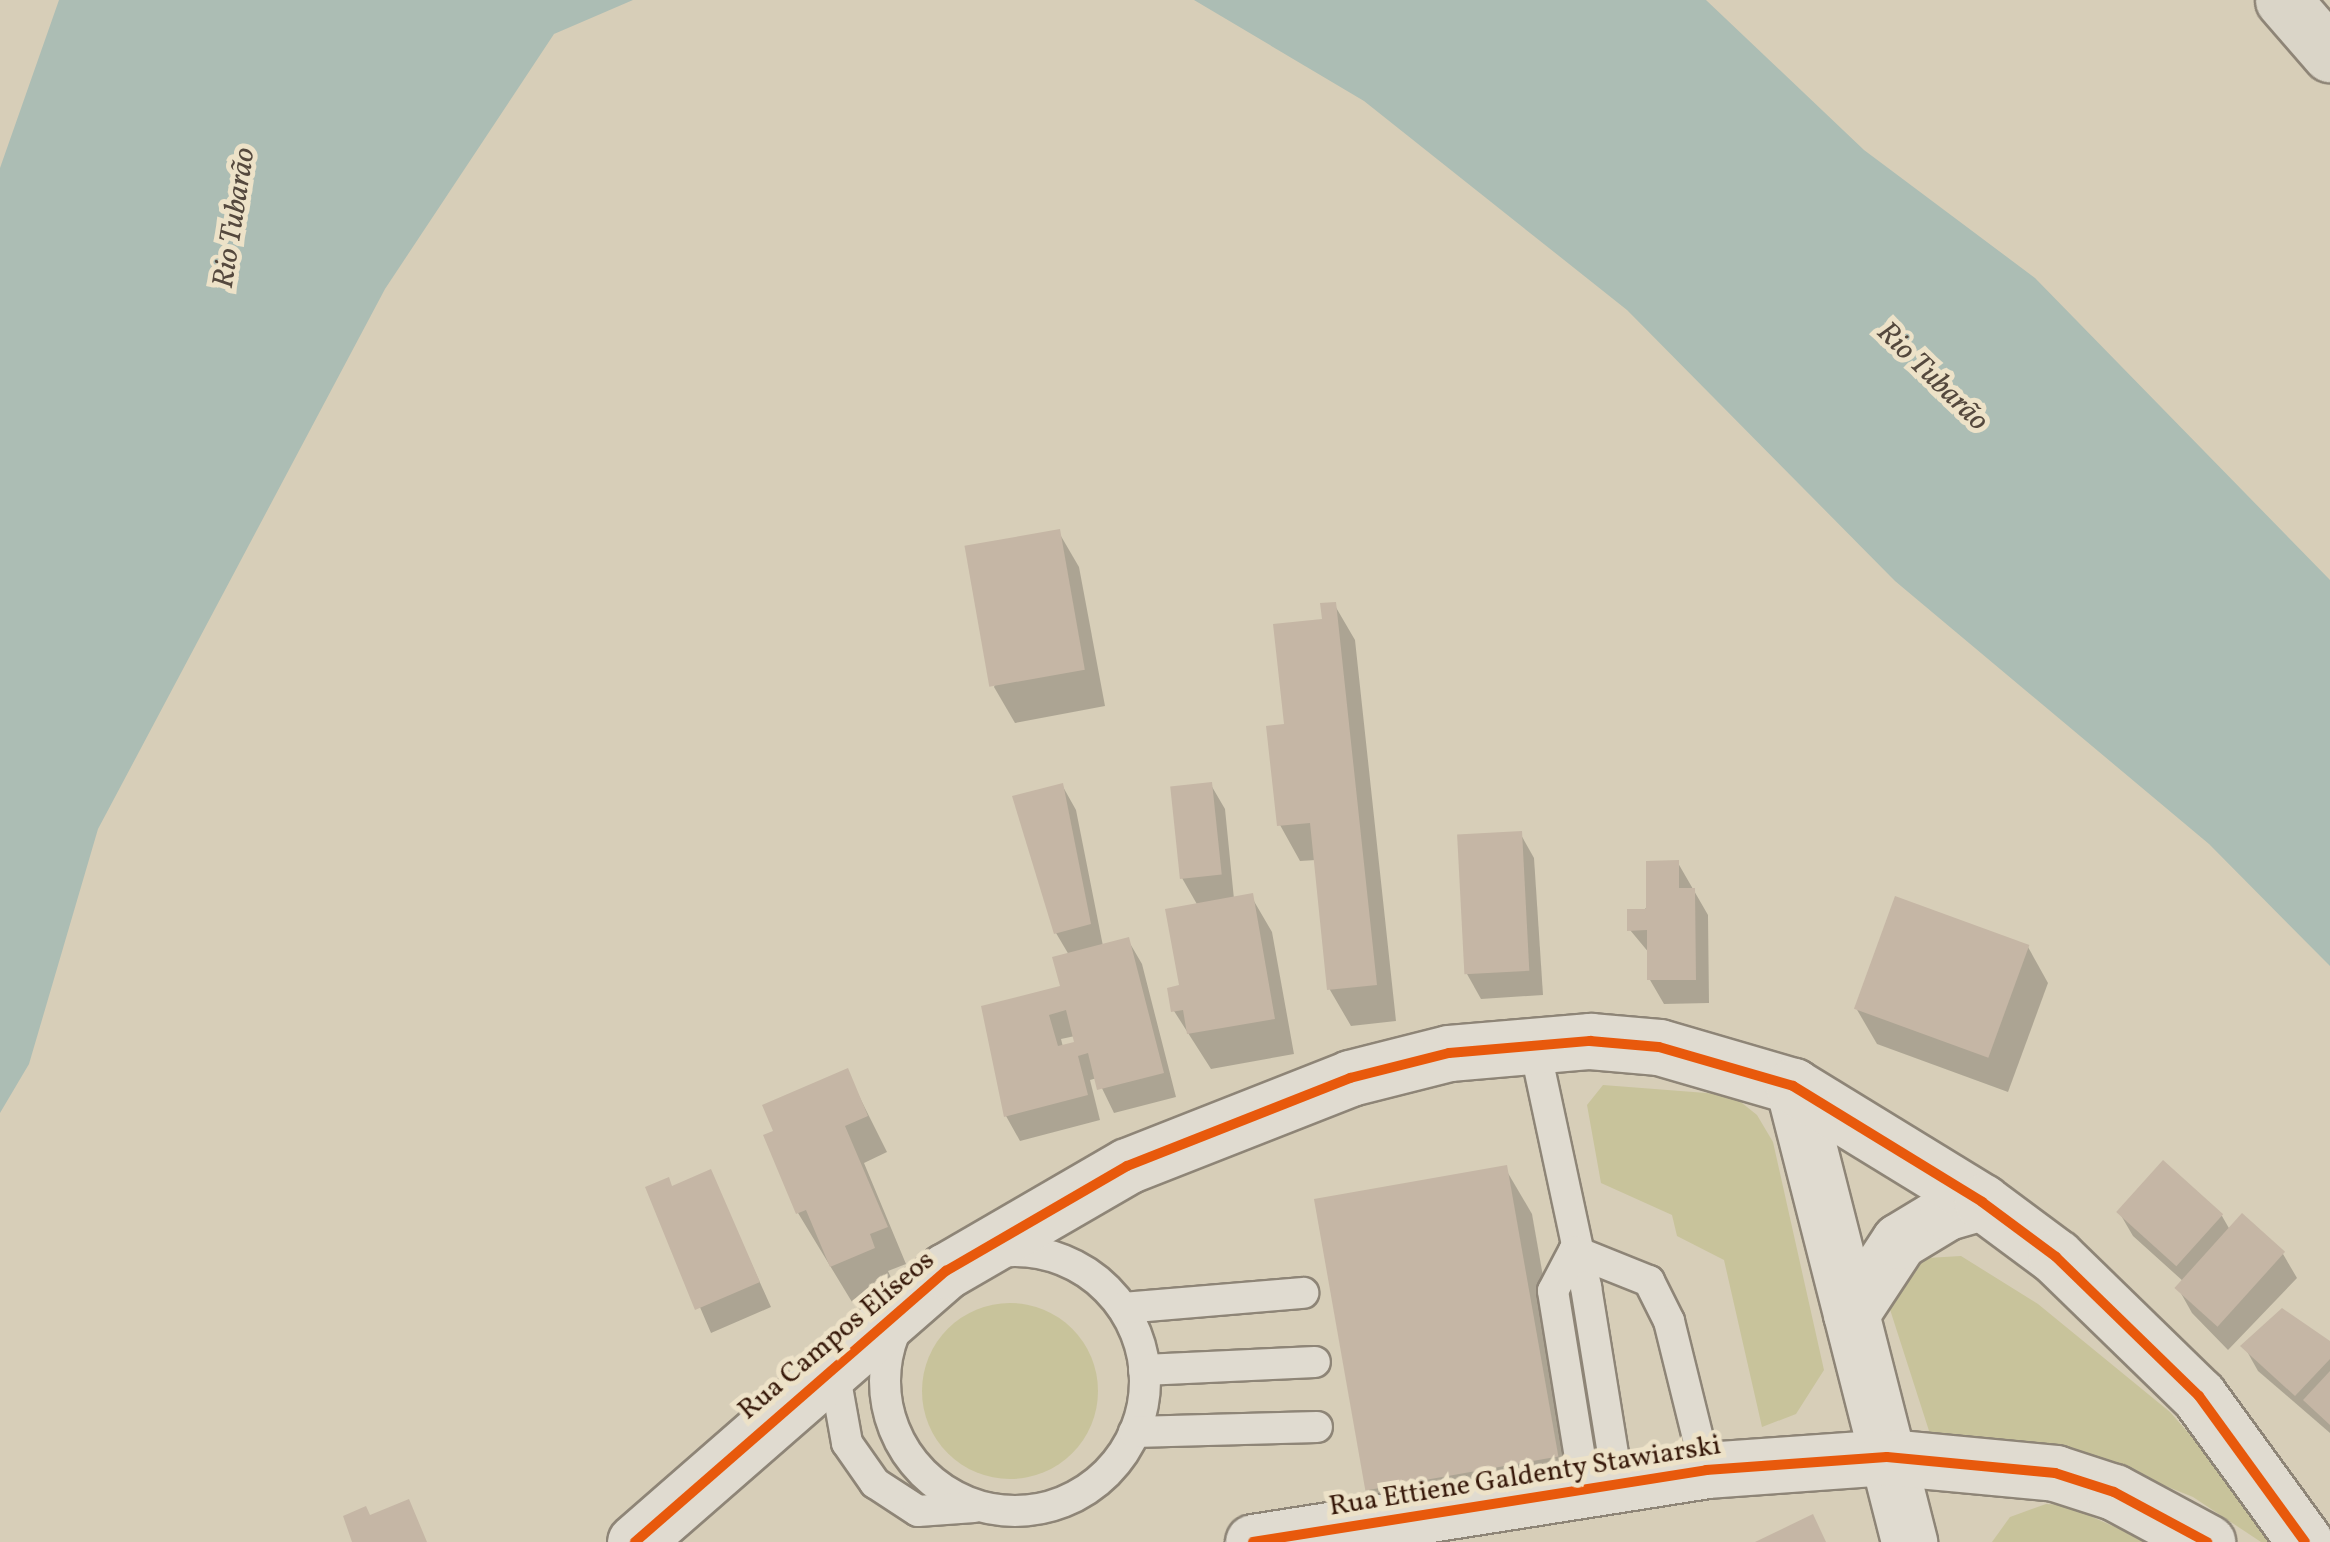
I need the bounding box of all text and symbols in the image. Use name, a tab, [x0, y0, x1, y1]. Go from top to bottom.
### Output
water label: Rio Tubarão	[206, 145, 264, 291]
water label: Rio Tubarão	[1869, 315, 1995, 439]
street label: Rua Campos Elíseos	[732, 1244, 942, 1428]
street label: Rua Ettiene Galdenty Stawiarski	[1326, 1429, 1724, 1525]

